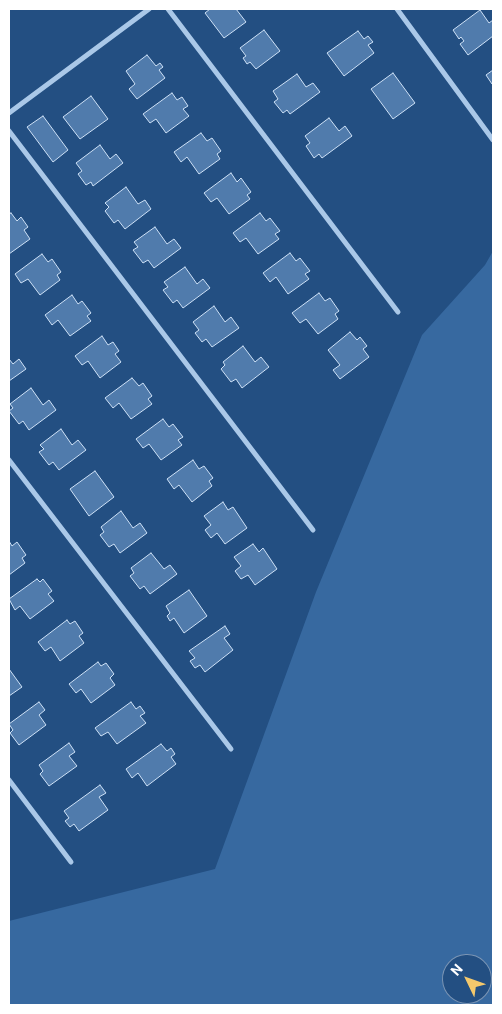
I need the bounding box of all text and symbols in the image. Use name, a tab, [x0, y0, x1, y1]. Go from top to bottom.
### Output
north arrow	[442, 954, 492, 1004]
text: N	[447, 961, 466, 979]

